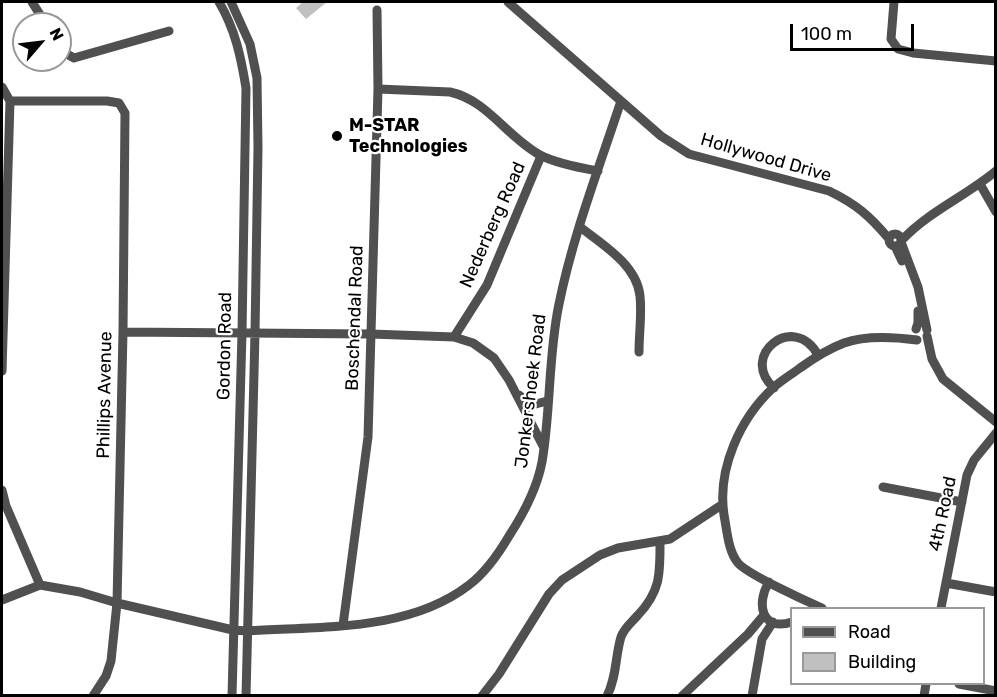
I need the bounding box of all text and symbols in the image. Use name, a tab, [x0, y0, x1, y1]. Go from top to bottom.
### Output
north arrow	[12, 12, 72, 72]
scale bar	[793, 12, 918, 50]
text: 100 m	[801, 23, 852, 45]
text: N	[45, 25, 68, 44]
place label: M-STAR Technologies	[349, 115, 468, 158]
marker: M-STAR Technologies	[330, 129, 344, 143]
street label: Hollywood Drive	[698, 129, 834, 187]
street label: Nederberg Road	[456, 159, 530, 291]
street label: Boschendal Road	[342, 245, 368, 391]
street label: Gordon Road	[213, 292, 237, 400]
street label: Jonkershoek Road	[511, 313, 551, 469]
street label: Phillips Avenue	[93, 331, 117, 459]
street label: 4th Road	[925, 474, 961, 554]
legend	[790, 607, 985, 685]
text: Road	[848, 621, 891, 643]
text: Building	[848, 651, 916, 673]

